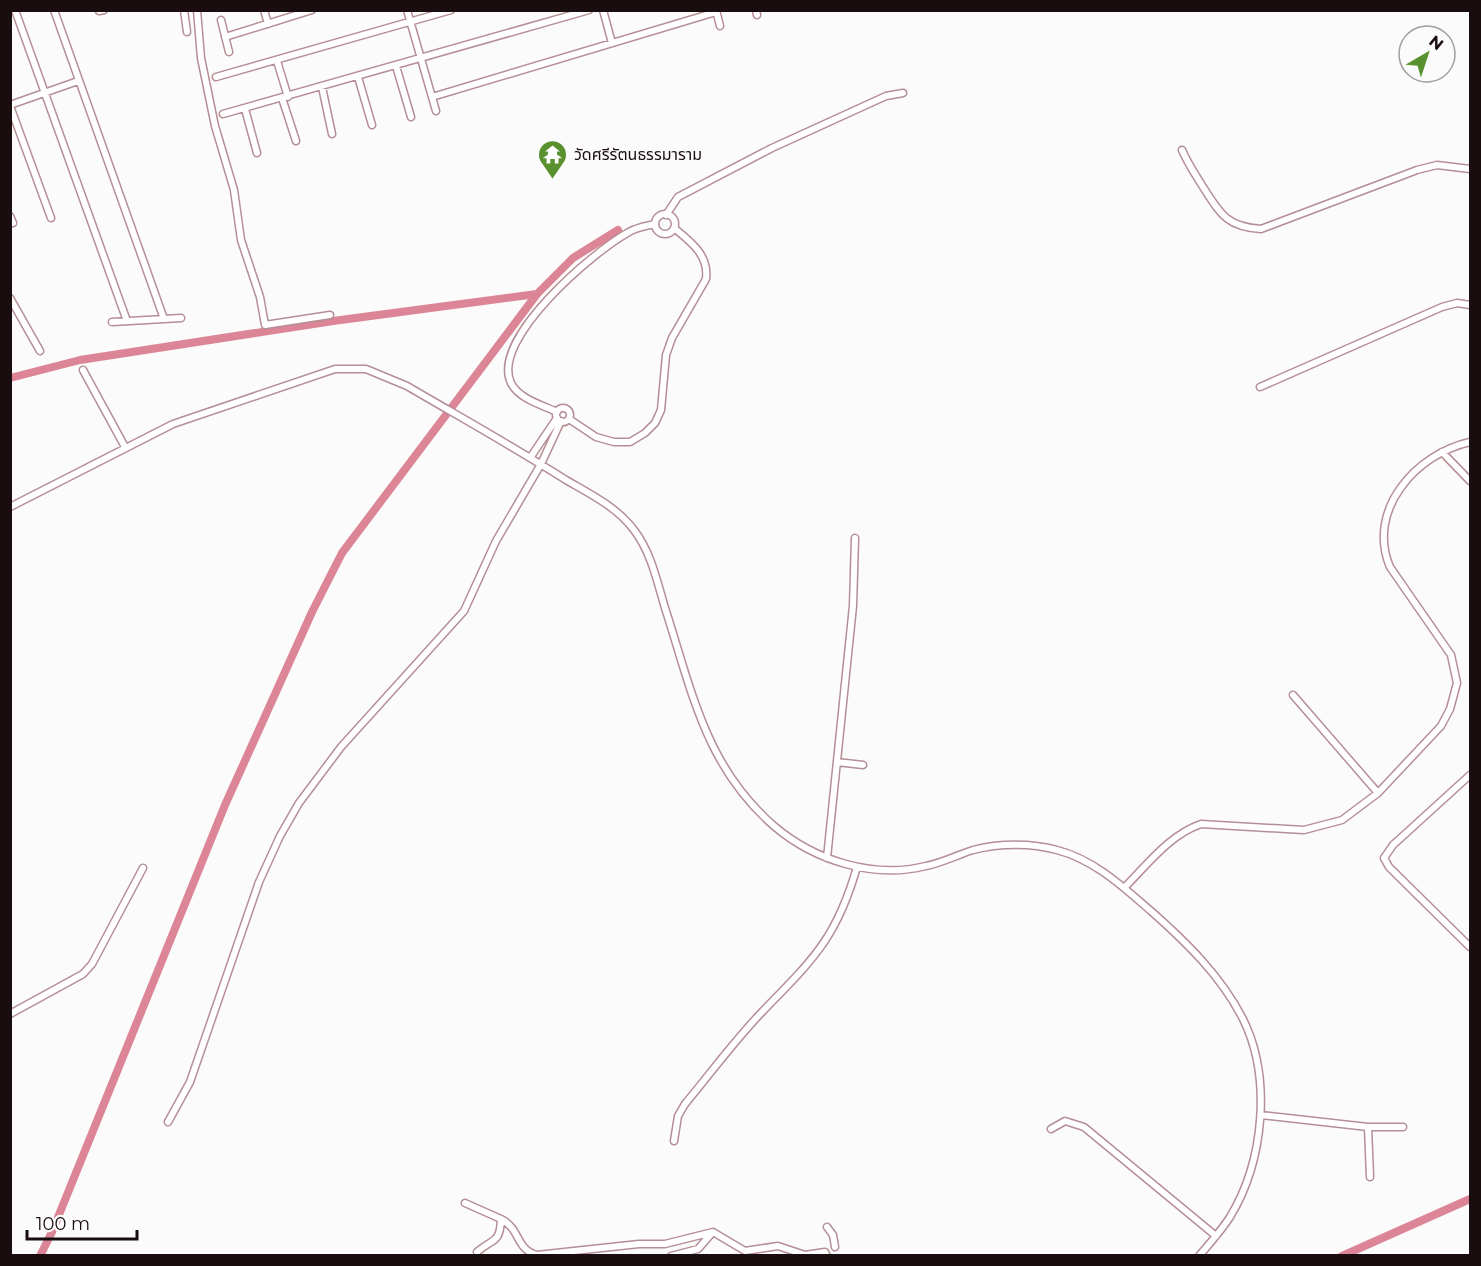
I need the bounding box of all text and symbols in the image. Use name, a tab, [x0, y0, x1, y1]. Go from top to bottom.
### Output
north arrow	[1397, 24, 1457, 84]
text: N	[1425, 31, 1447, 54]
temple icon: วัดศรีรัตนธรรมาราม	[537, 138, 569, 180]
place label: วัดศรีรัตนธรรมาราม	[574, 145, 702, 164]
scale bar	[27, 1203, 136, 1241]
text: 100 m	[36, 1213, 90, 1235]

